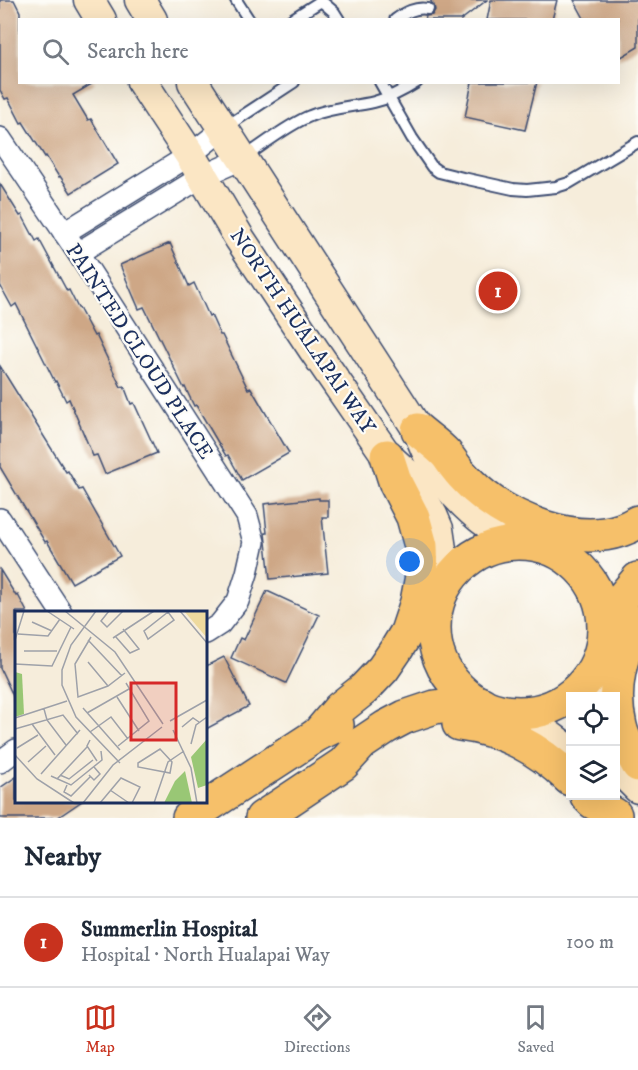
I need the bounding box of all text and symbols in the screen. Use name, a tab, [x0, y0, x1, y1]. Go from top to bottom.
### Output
search box	[18, 18, 620, 84]
icon: search	[39, 35, 72, 68]
text: Search here	[87, 38, 189, 65]
street label: NORTH HUALAPAI WAY	[224, 224, 381, 440]
street label: PAINTED CLOUD PLACE	[60, 239, 219, 464]
pin: 1	[478, 268, 518, 314]
your location	[395, 547, 424, 576]
inset map	[15, 611, 207, 803]
map controls	[566, 692, 620, 800]
button: locate	[566, 692, 620, 746]
button: layers	[566, 746, 620, 800]
text: Nearby	[24, 841, 101, 874]
text: Summerlin Hospital	[81, 916, 258, 943]
text: 1	[40, 930, 47, 955]
text: 100 m	[566, 930, 614, 955]
text: Hospital · North Hualapai Way	[81, 943, 330, 968]
tab: Map	[84, 1001, 117, 1057]
tab: Directions	[284, 1001, 350, 1057]
tab: Saved	[518, 1001, 554, 1057]

